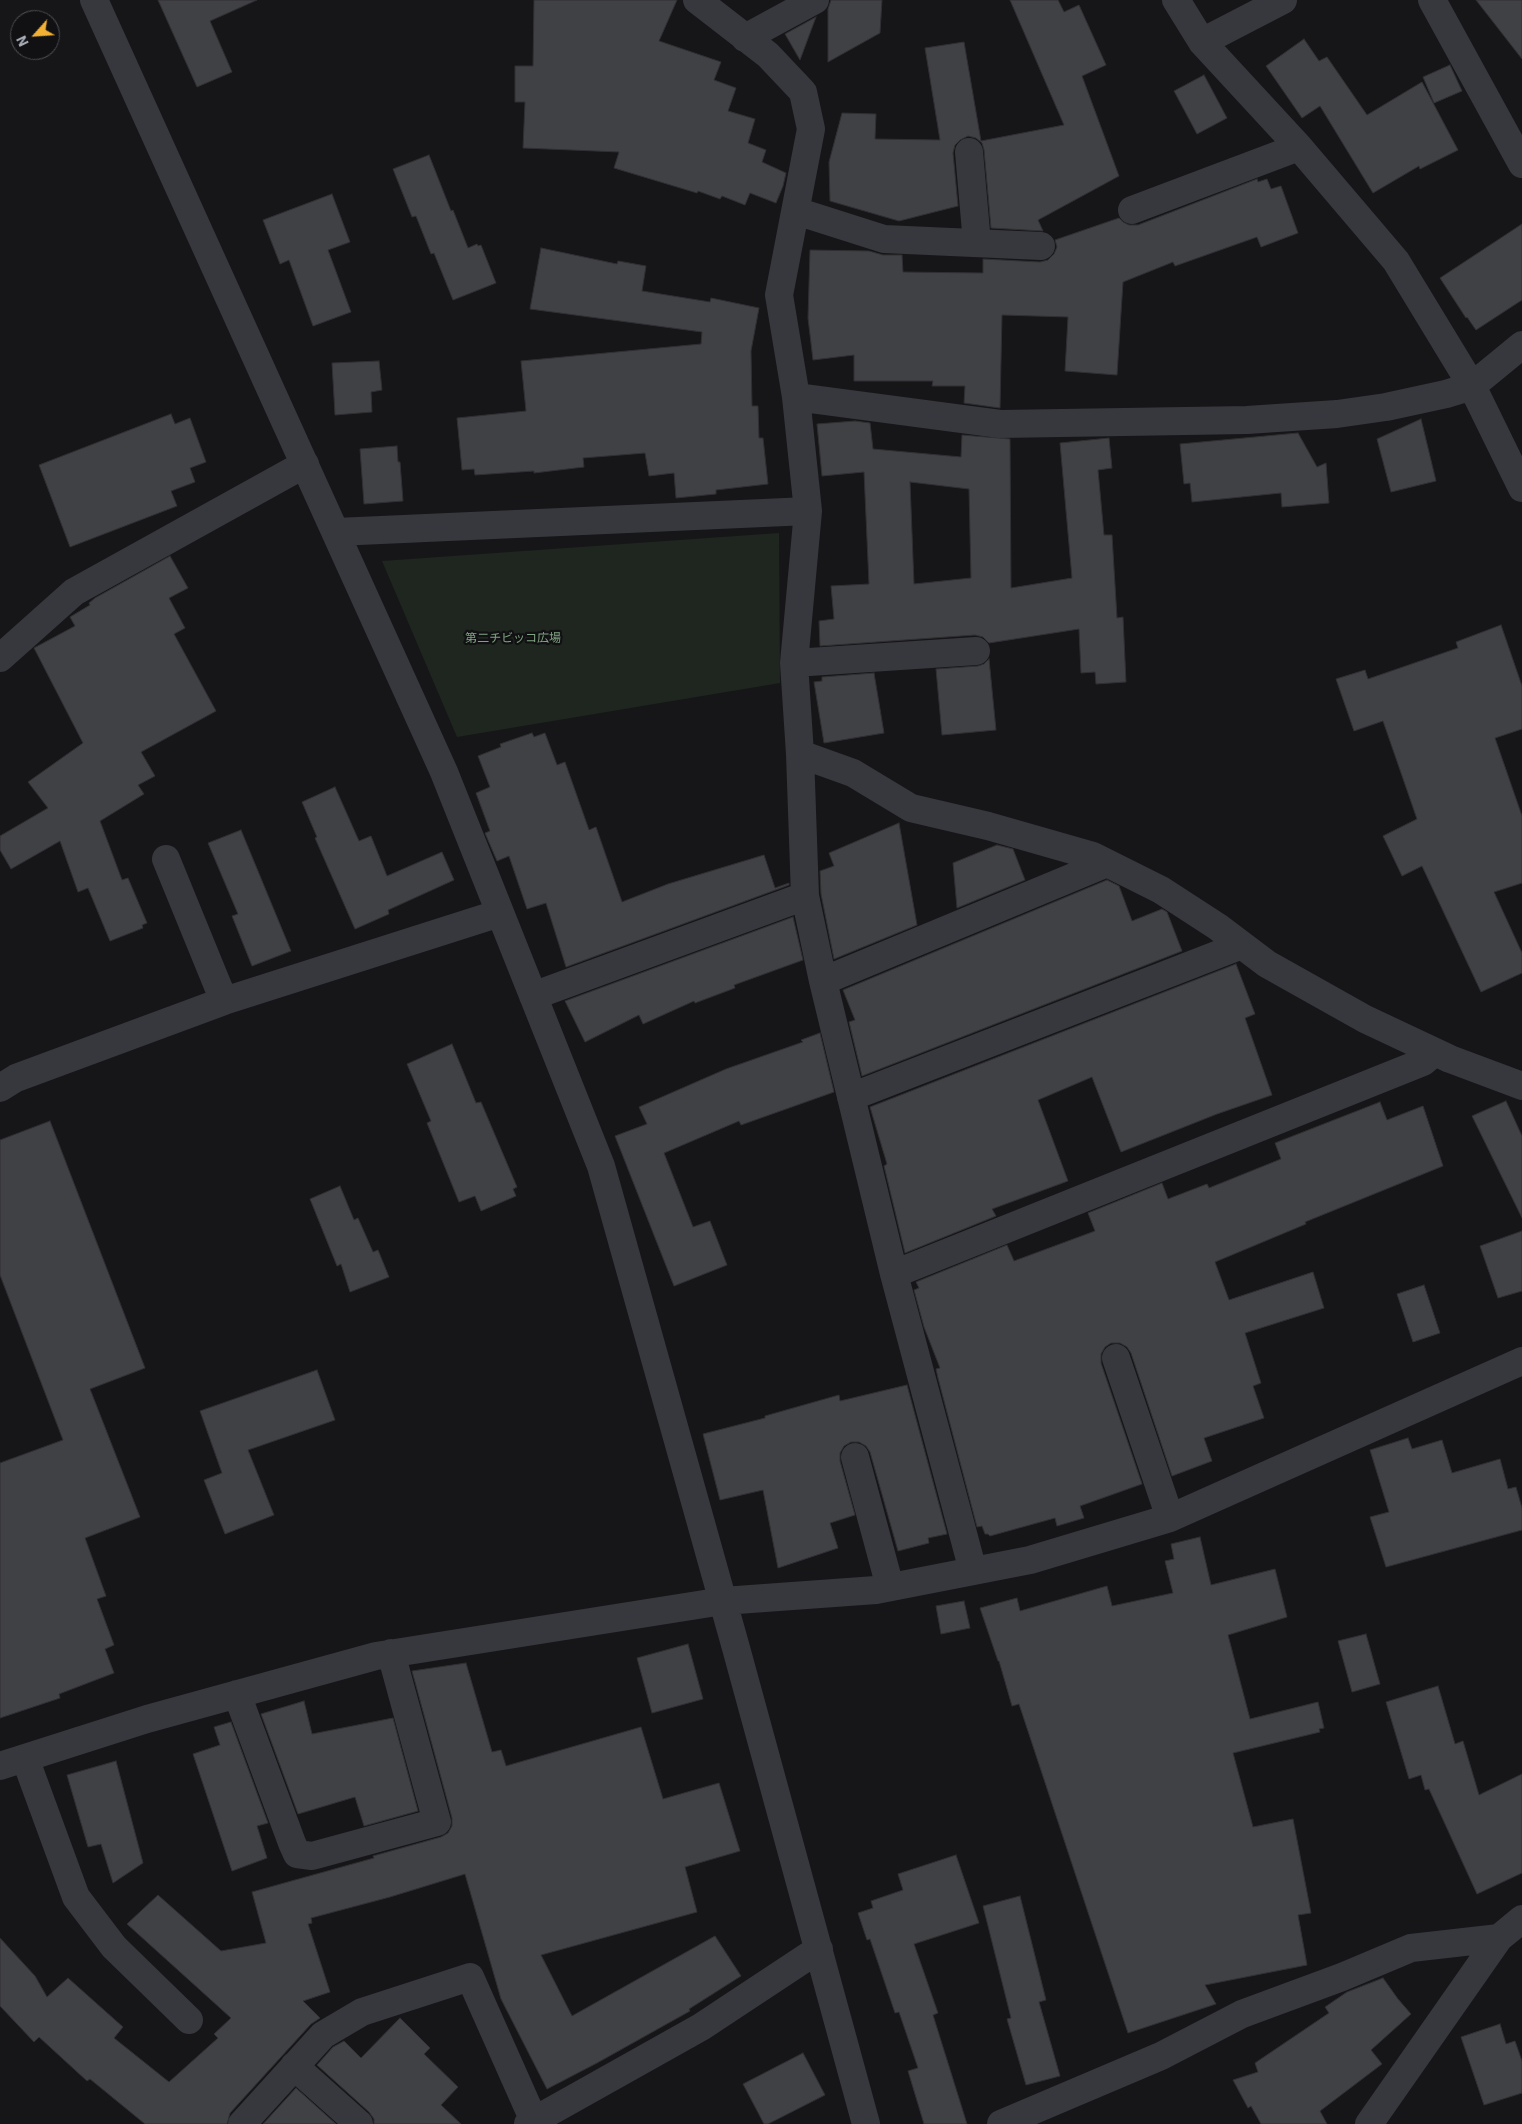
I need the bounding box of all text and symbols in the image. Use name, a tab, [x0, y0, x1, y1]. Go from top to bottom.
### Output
north arrow	[10, 10, 60, 60]
text: N	[12, 33, 33, 50]
park label: 第二チビッコ広場	[465, 632, 561, 646]

